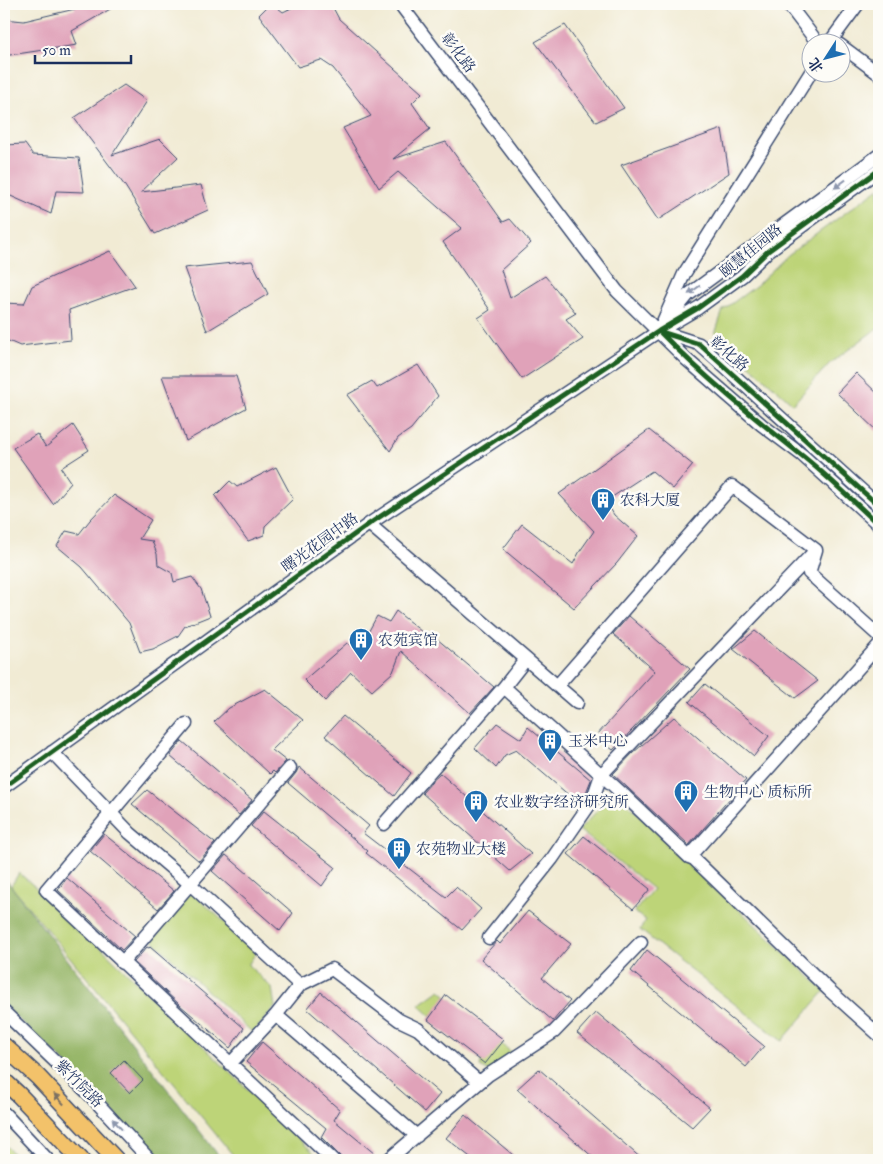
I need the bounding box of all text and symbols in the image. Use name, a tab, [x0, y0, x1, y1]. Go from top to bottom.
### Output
street label: 彰化路	[437, 29, 479, 77]
scale bar	[35, 32, 131, 64]
north arrow	[800, 32, 850, 82]
text: 50 m	[42, 41, 71, 60]
text: 北	[805, 55, 827, 76]
one-way arrow	[833, 179, 847, 189]
street label: 颐慧佳园路	[716, 220, 786, 282]
one-way arrow	[688, 285, 701, 295]
street label: 彰化路	[706, 332, 752, 376]
building icon: 农科大厦	[590, 487, 616, 521]
place label: 农科大厦	[620, 491, 680, 510]
street label: 曙光花园中路	[278, 509, 362, 577]
building icon: 农苑宾馆	[348, 627, 374, 661]
place label: 农苑宾馆	[378, 631, 438, 650]
building icon: 玉米中心	[537, 728, 563, 762]
place label: 玉米中心	[568, 732, 628, 751]
building icon: 生物中心 质标所	[673, 779, 699, 813]
place label: 生物中心 质标所	[704, 783, 812, 802]
building icon: 农业数字经济研究所	[463, 789, 489, 823]
place label: 农业数字经济研究所	[494, 793, 629, 812]
building icon: 农苑物业大楼	[386, 836, 412, 870]
place label: 农苑物业大楼	[416, 840, 506, 859]
street label: 紫竹院路	[51, 1056, 107, 1112]
one-way arrow	[53, 1093, 65, 1105]
one-way arrow	[111, 1119, 123, 1131]

